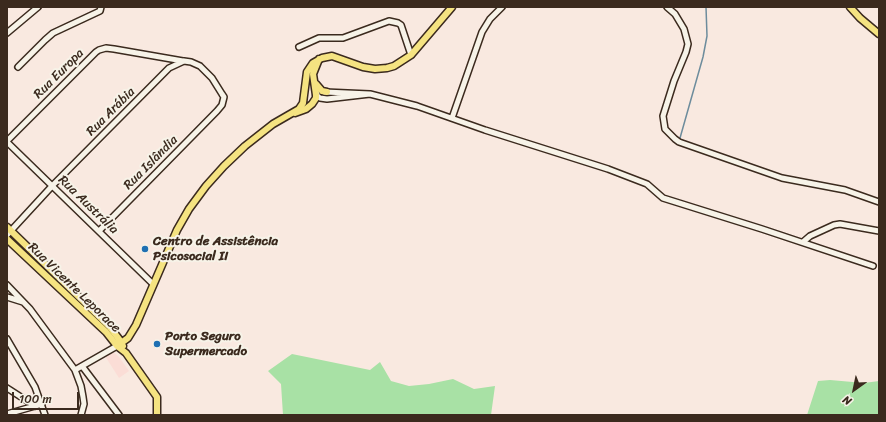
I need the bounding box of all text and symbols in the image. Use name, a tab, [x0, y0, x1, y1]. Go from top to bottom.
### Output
street label: Rua Europa	[31, 46, 87, 102]
street label: Rua Arábia	[83, 84, 139, 140]
street label: Rua Islândia	[121, 133, 181, 193]
street label: Rua Austrália	[55, 172, 121, 238]
place label: Centro de Assistência Psicosocial II	[153, 234, 278, 265]
street label: Rua Vicente Leporace	[25, 240, 123, 336]
marker: Centro de Assistência Psicosocial II	[140, 244, 150, 254]
place label: Porto Seguro Supermercado	[165, 329, 247, 360]
marker: Porto Seguro Supermercado	[152, 339, 162, 349]
north arrow	[834, 370, 874, 410]
scale bar	[14, 384, 81, 410]
text: 100 m	[19, 388, 52, 410]
text: N	[839, 390, 856, 411]

